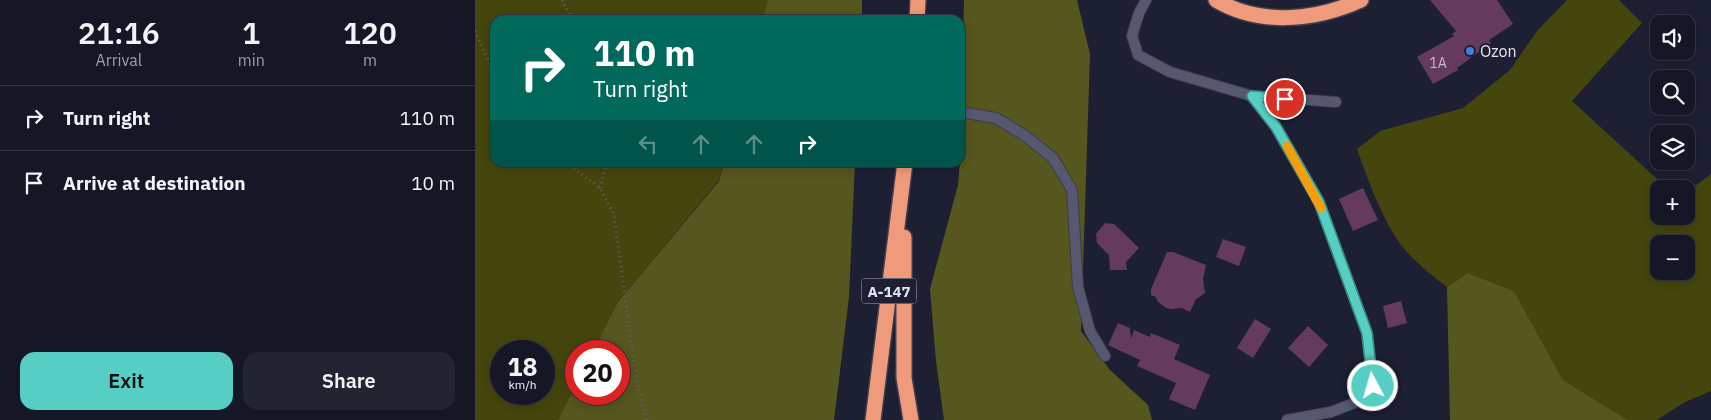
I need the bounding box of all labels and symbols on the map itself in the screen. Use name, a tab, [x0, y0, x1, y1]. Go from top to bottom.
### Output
place label: Ozon	[1480, 41, 1517, 61]
marker: Ozon	[1464, 45, 1476, 57]
house number: 1А	[1429, 54, 1447, 72]
pin	[1264, 78, 1306, 120]
road number: А-147	[861, 278, 917, 304]
speed limit sign: 20	[565, 340, 630, 405]
position arrow	[1346, 359, 1398, 411]

